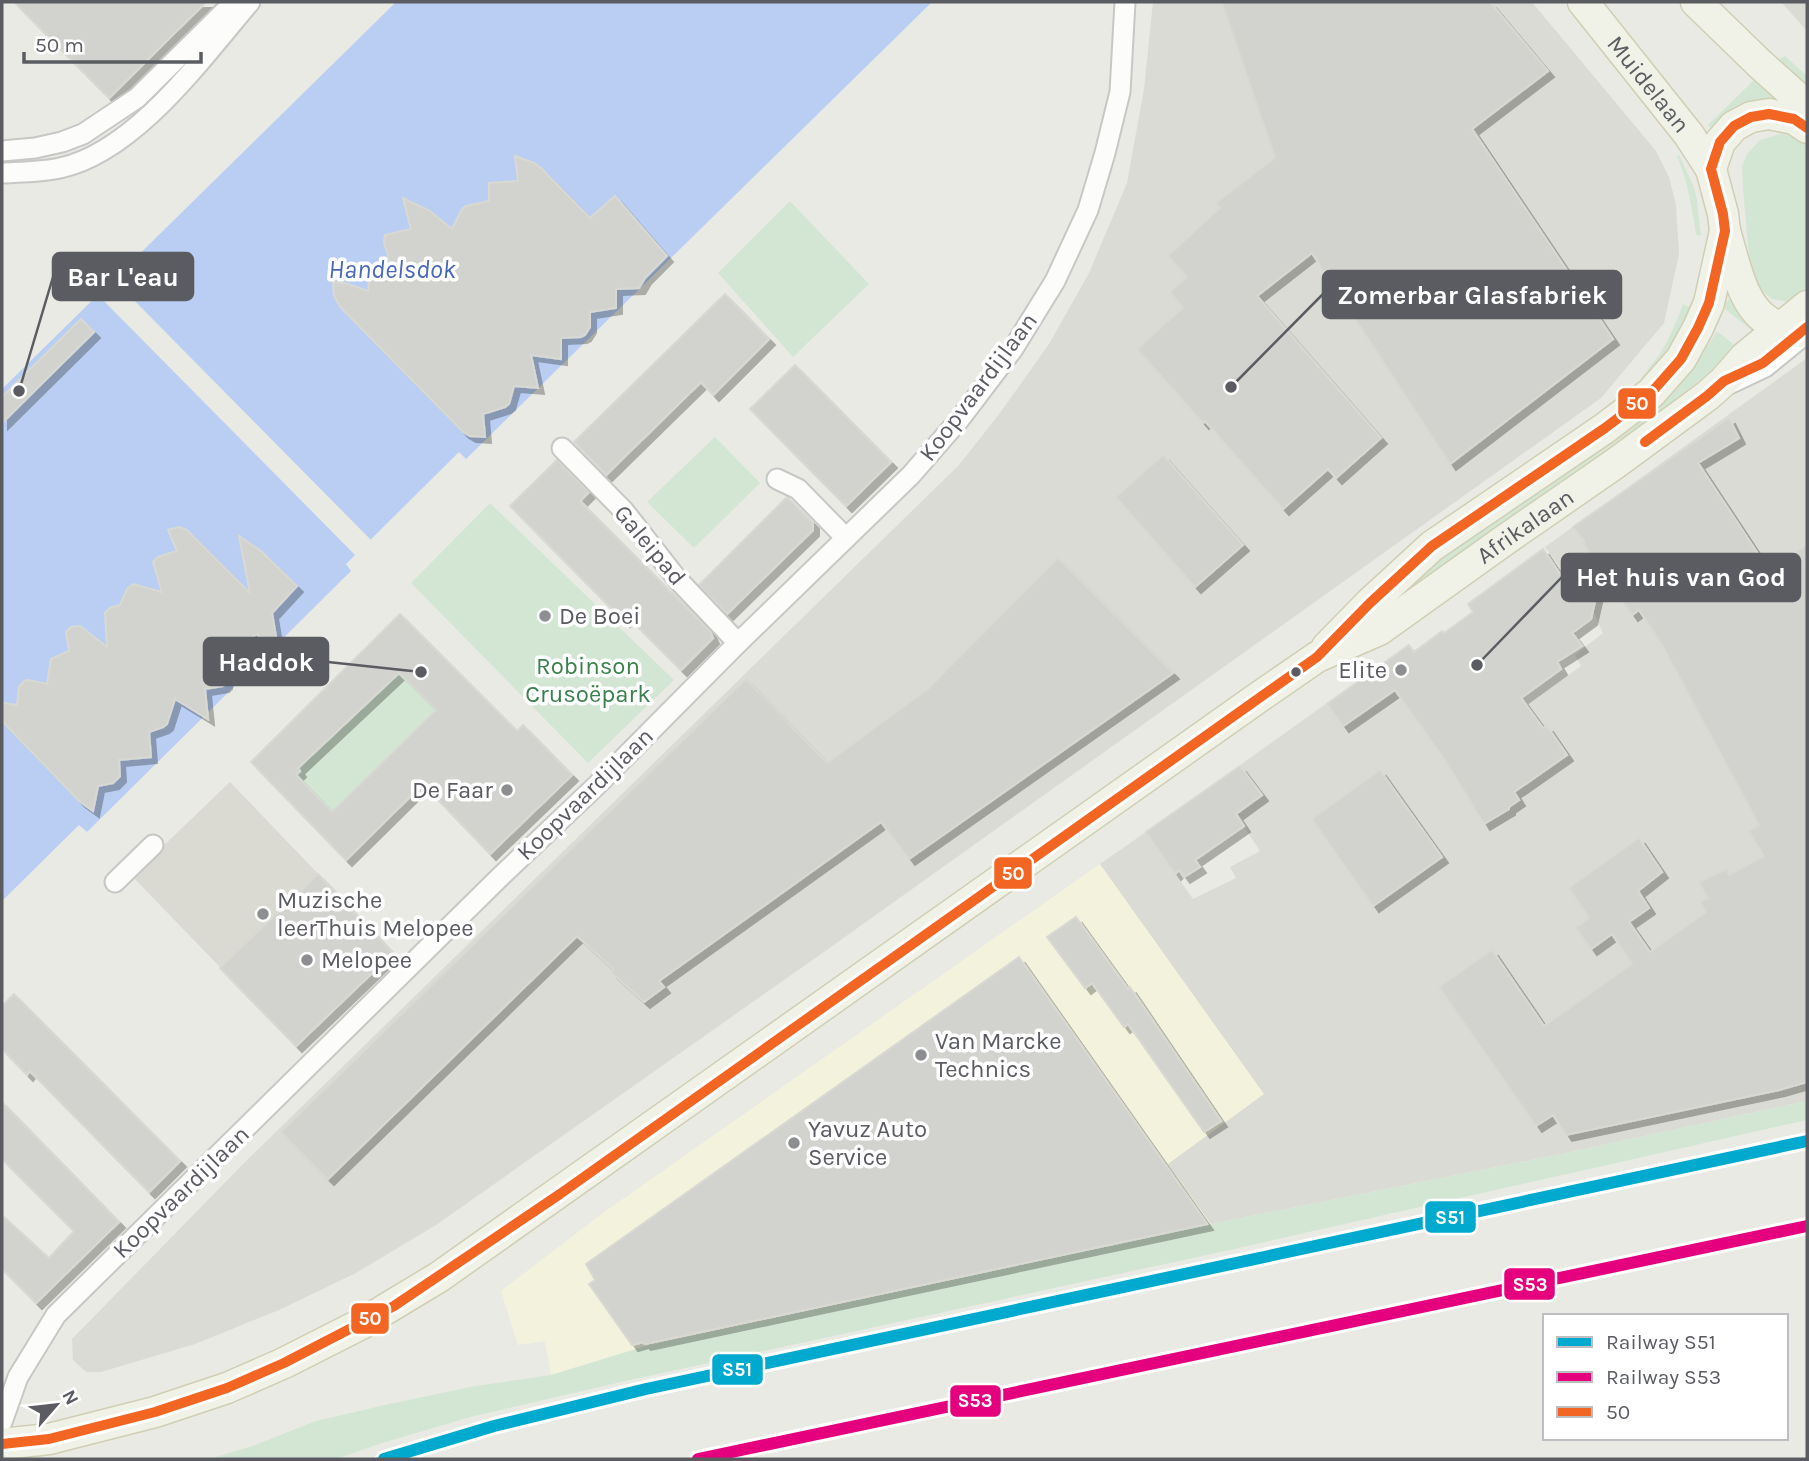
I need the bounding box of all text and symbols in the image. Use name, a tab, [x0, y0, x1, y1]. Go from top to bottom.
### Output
scale bar	[24, 21, 201, 65]
street label: Muidelaan	[1601, 30, 1696, 138]
text: 50 m	[35, 33, 84, 57]
callout: Bar L'eau	[53, 253, 193, 300]
water label: Handelsdok	[328, 254, 457, 285]
text: Bar L'eau	[67, 262, 179, 293]
callout: Zomerbar Glasfabriek	[1323, 271, 1621, 318]
text: Zomerbar Glasfabriek	[1337, 280, 1607, 311]
street label: Koopvaardijlaan	[913, 307, 1043, 467]
line badge: 50	[1617, 387, 1657, 420]
text: 50	[1625, 393, 1649, 415]
street label: Afrikalaan	[1471, 483, 1579, 570]
street label: Galeipad	[608, 499, 692, 591]
callout: Het huis van God	[1562, 554, 1800, 601]
text: Het huis van God	[1576, 562, 1786, 593]
place label: De Boei	[559, 602, 640, 630]
marker: De Boei	[537, 608, 553, 624]
callout: Haddok	[204, 638, 328, 685]
text: Haddok	[218, 647, 314, 678]
park label: Robinson Crusoëpark	[525, 652, 651, 708]
place label: Elite	[1338, 656, 1387, 684]
marker: Elite	[1393, 662, 1409, 678]
unlabelled marker	[1289, 665, 1303, 679]
street label: Koopvaardijlaan	[511, 722, 659, 866]
place label: De Faar	[412, 776, 493, 804]
marker: De Faar	[499, 782, 515, 798]
line badge: 50	[993, 856, 1033, 890]
text: 50	[1001, 863, 1025, 885]
place label: Muzische leerThuis Melopee	[277, 886, 474, 942]
marker: Muzische leerThuis Melopee	[255, 906, 271, 922]
place label: Melopee	[321, 946, 412, 974]
marker: Melopee	[299, 952, 315, 968]
place label: Van Marcke Technics	[935, 1027, 1062, 1083]
marker: Van Marcke Technics	[913, 1047, 929, 1063]
place label: Yavuz Auto Service	[808, 1115, 927, 1171]
street label: Koopvaardijlaan	[107, 1120, 255, 1264]
marker: Yavuz Auto Service	[786, 1135, 802, 1151]
line badge: S51	[1424, 1200, 1477, 1234]
text: S51	[1435, 1207, 1465, 1229]
line badge: S53	[1503, 1267, 1556, 1301]
text: S53	[1513, 1274, 1548, 1296]
line badge: 50	[350, 1302, 390, 1335]
text: 50	[358, 1308, 382, 1330]
legend	[1543, 1314, 1788, 1440]
text: Railway S51	[1606, 1330, 1716, 1354]
line badge: S51	[711, 1353, 764, 1386]
text: S51	[722, 1359, 752, 1381]
text: Railway S53	[1606, 1365, 1721, 1389]
north arrow	[21, 1370, 91, 1440]
line badge: S53	[949, 1384, 1002, 1418]
text: N	[57, 1386, 83, 1409]
text: S53	[958, 1390, 993, 1412]
text: 50	[1606, 1400, 1630, 1424]

